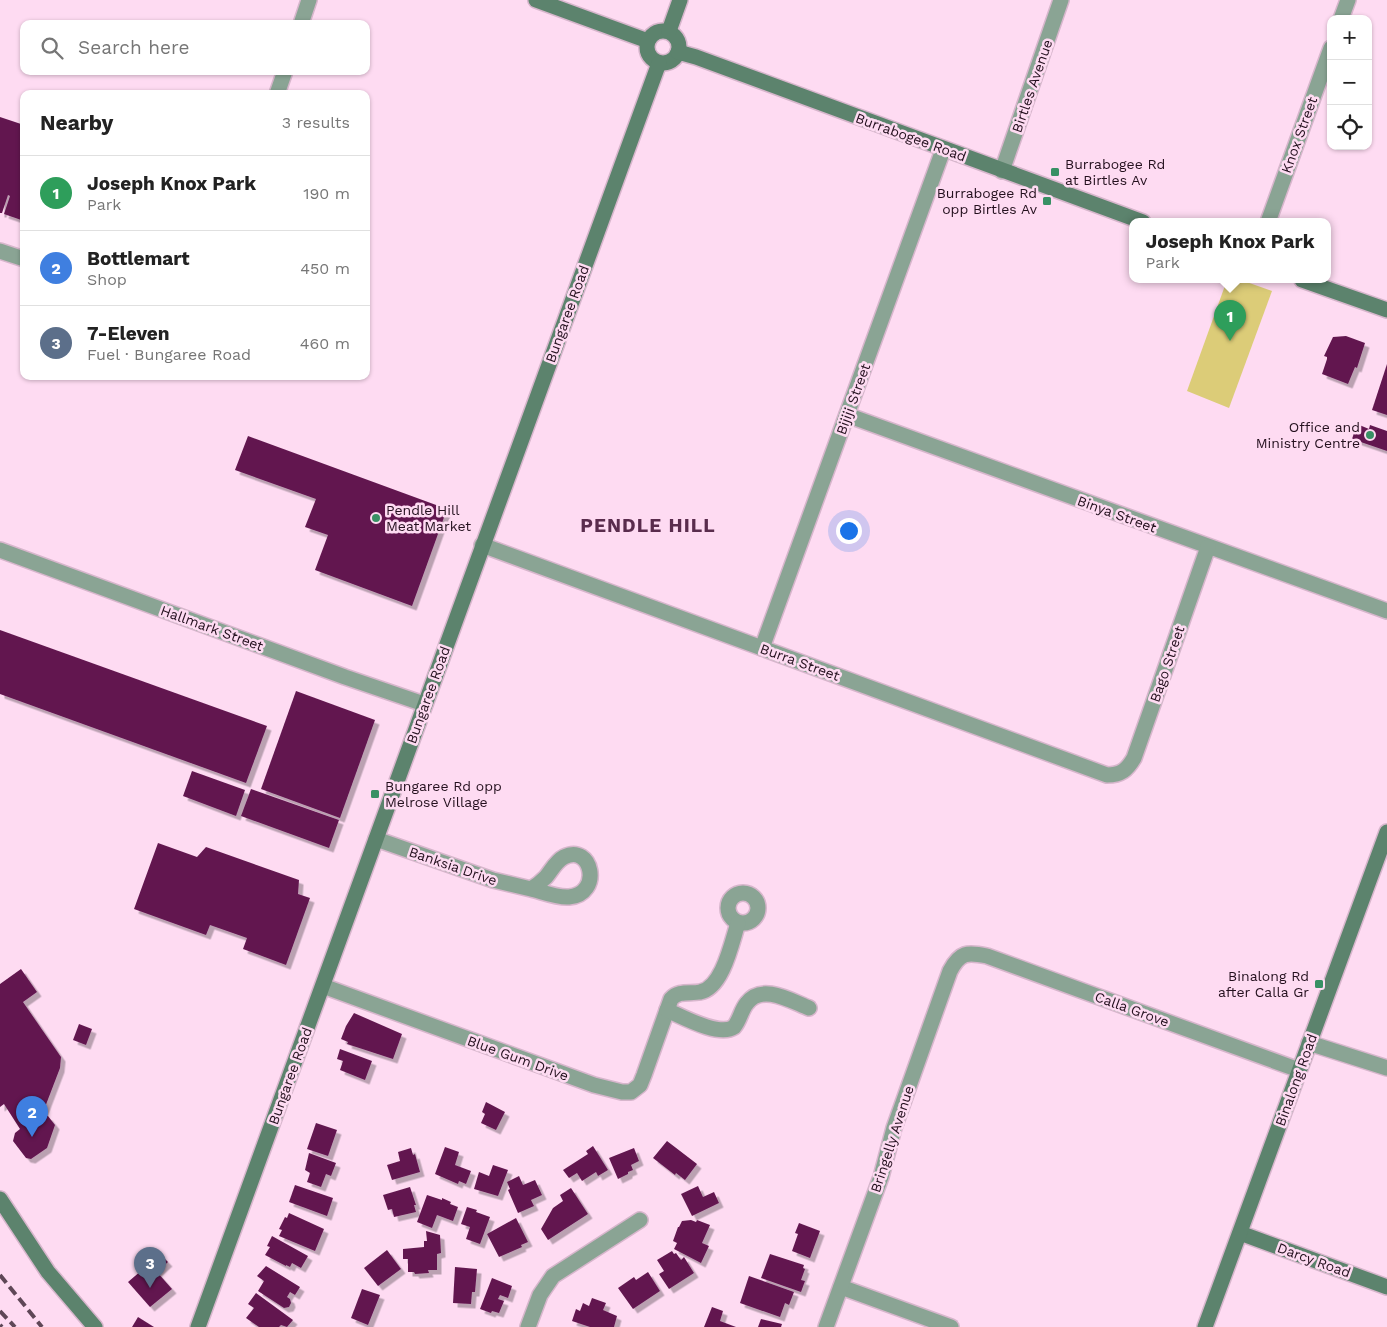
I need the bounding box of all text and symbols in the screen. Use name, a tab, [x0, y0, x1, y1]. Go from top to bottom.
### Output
map controls	[1327, 15, 1372, 150]
button: +	[1327, 15, 1372, 60]
search box	[20, 20, 370, 75]
icon: search	[38, 34, 66, 62]
text: Search here	[78, 36, 189, 59]
street label: Birtles Avenue	[1009, 37, 1055, 135]
button: −	[1327, 60, 1372, 105]
street label: Knox Street	[1278, 95, 1320, 175]
button: locate	[1327, 105, 1372, 150]
text: Nearby	[40, 110, 113, 135]
street label: Burrabogee Road	[853, 110, 969, 164]
text: 3 results	[282, 113, 350, 132]
place label: Burrabogee Rd at Birtles Av	[1065, 156, 1165, 188]
marker: Burrabogee Rd at Birtles Av	[1049, 166, 1061, 178]
text: Joseph Knox Park	[87, 172, 256, 195]
text: 1	[53, 184, 59, 203]
text: 190 m	[303, 184, 350, 203]
place label: Burrabogee Rd opp Birtles Av	[937, 185, 1038, 217]
text: Park	[87, 195, 121, 214]
marker: Burrabogee Rd opp Birtles Av	[1041, 195, 1053, 207]
popup	[1129, 218, 1331, 283]
text: Joseph Knox Park	[1145, 230, 1315, 253]
text: Bottlemart	[87, 247, 190, 270]
text: Park	[1145, 253, 1180, 272]
text: 2	[51, 259, 61, 278]
text: 450 m	[300, 259, 350, 278]
street label: Bungaree Road	[542, 263, 592, 365]
text: Shop	[87, 270, 127, 289]
pin: 1	[1214, 300, 1246, 341]
text: 7-Eleven	[87, 322, 170, 345]
text: 3	[51, 334, 61, 353]
text: 460 m	[300, 334, 350, 353]
text: Fuel · Bungaree Road	[87, 345, 251, 364]
street label: Bijiji Street	[833, 361, 873, 437]
place label: Office and Ministry Centre	[1256, 419, 1360, 451]
marker: Office and Ministry Centre	[1364, 429, 1376, 441]
street label: Binya Street	[1075, 492, 1159, 536]
place label: Pendle Hill Meat Market	[386, 502, 471, 534]
marker: Pendle Hill Meat Market	[370, 512, 382, 524]
district label: PENDLE HILL	[580, 514, 716, 537]
your location	[836, 518, 862, 544]
street label: Hallmark Street	[158, 602, 266, 654]
street label: Bago Street	[1146, 624, 1188, 704]
street label: Burra Street	[758, 640, 842, 684]
street label: Bungaree Road	[403, 644, 453, 746]
place label: Bungaree Rd opp Melrose Village	[385, 778, 502, 810]
marker: Bungaree Rd opp Melrose Village	[369, 788, 381, 800]
street label: Banksia Drive	[407, 843, 499, 889]
place label: Binalong Rd after Calla Gr	[1218, 968, 1309, 1000]
marker: Binalong Rd after Calla Gr	[1313, 978, 1325, 990]
street label: Calla Grove	[1093, 988, 1171, 1030]
street label: Bungaree Road	[265, 1025, 315, 1127]
street label: Blue Gum Drive	[465, 1032, 571, 1084]
street label: Binalong Road	[1272, 1032, 1320, 1128]
street label: Bringelly Avenue	[867, 1083, 917, 1195]
pin: 2	[16, 1096, 48, 1137]
street label: Darcy Road	[1275, 1239, 1353, 1281]
pin: 3	[134, 1247, 166, 1288]

